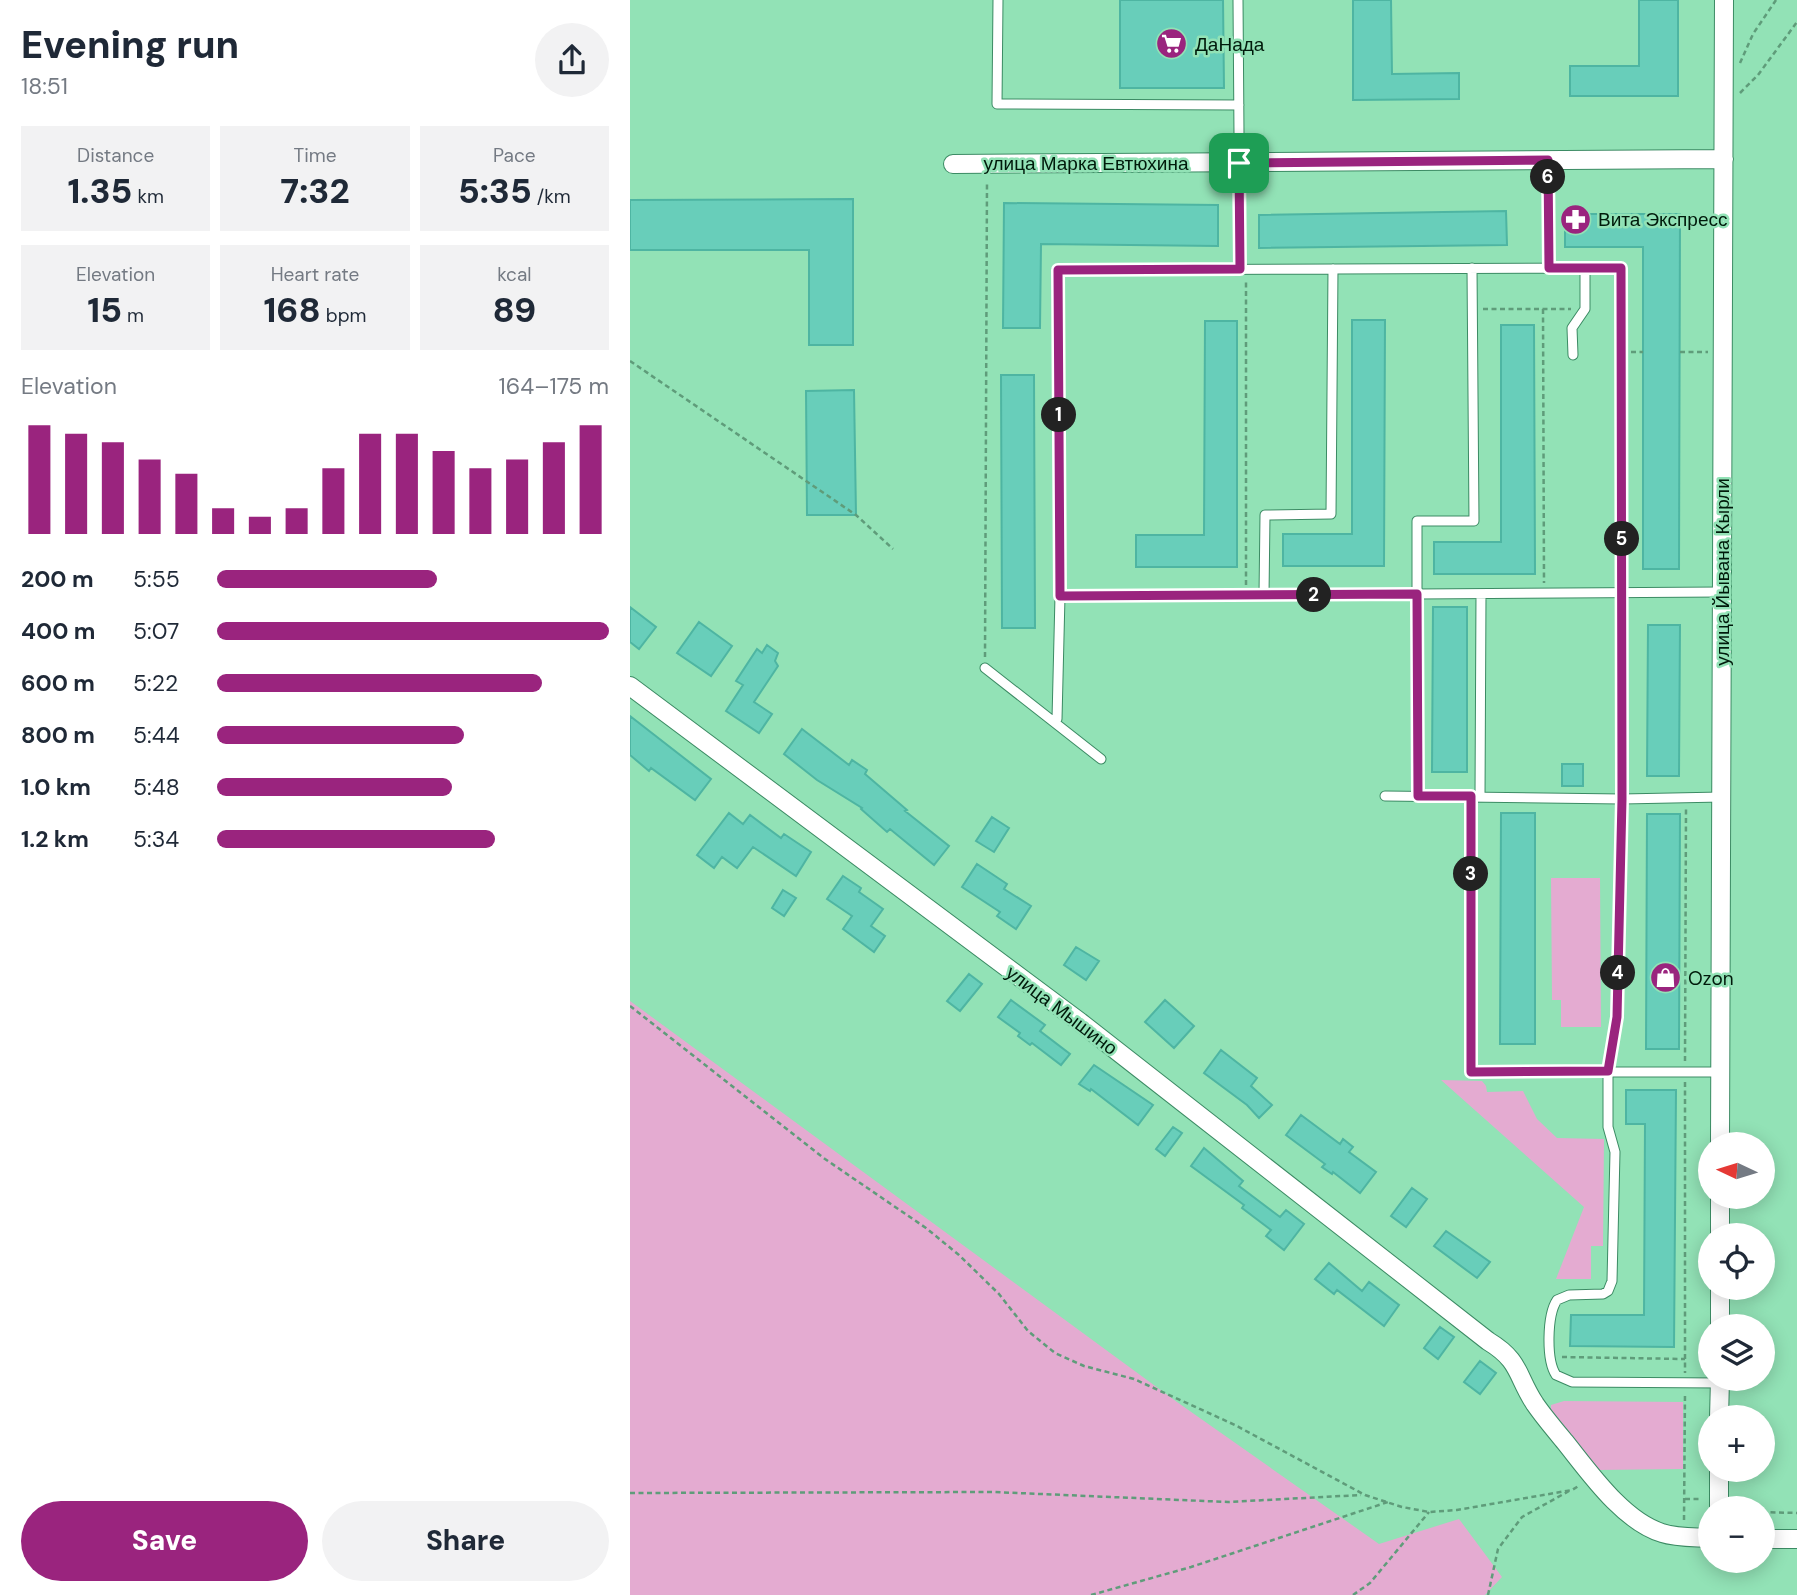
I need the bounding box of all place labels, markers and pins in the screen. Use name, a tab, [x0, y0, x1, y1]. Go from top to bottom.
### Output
supermarket icon: ДаНада	[1155, 27, 1189, 61]
place label: ДаНада	[1195, 32, 1265, 57]
pin	[1209, 133, 1269, 193]
pin: 6	[1530, 160, 1566, 194]
pharmacy icon: Вита Экспресс	[1558, 202, 1592, 236]
place label: Вита Экспресс	[1598, 207, 1728, 232]
pin: 1	[1042, 398, 1076, 432]
pin: 5	[1604, 522, 1640, 556]
pin: 2	[1296, 578, 1332, 612]
pin: 3	[1454, 856, 1488, 892]
pin: 4	[1600, 956, 1636, 990]
shop icon: Ozon	[1648, 961, 1682, 995]
place label: Ozon	[1688, 966, 1734, 991]

